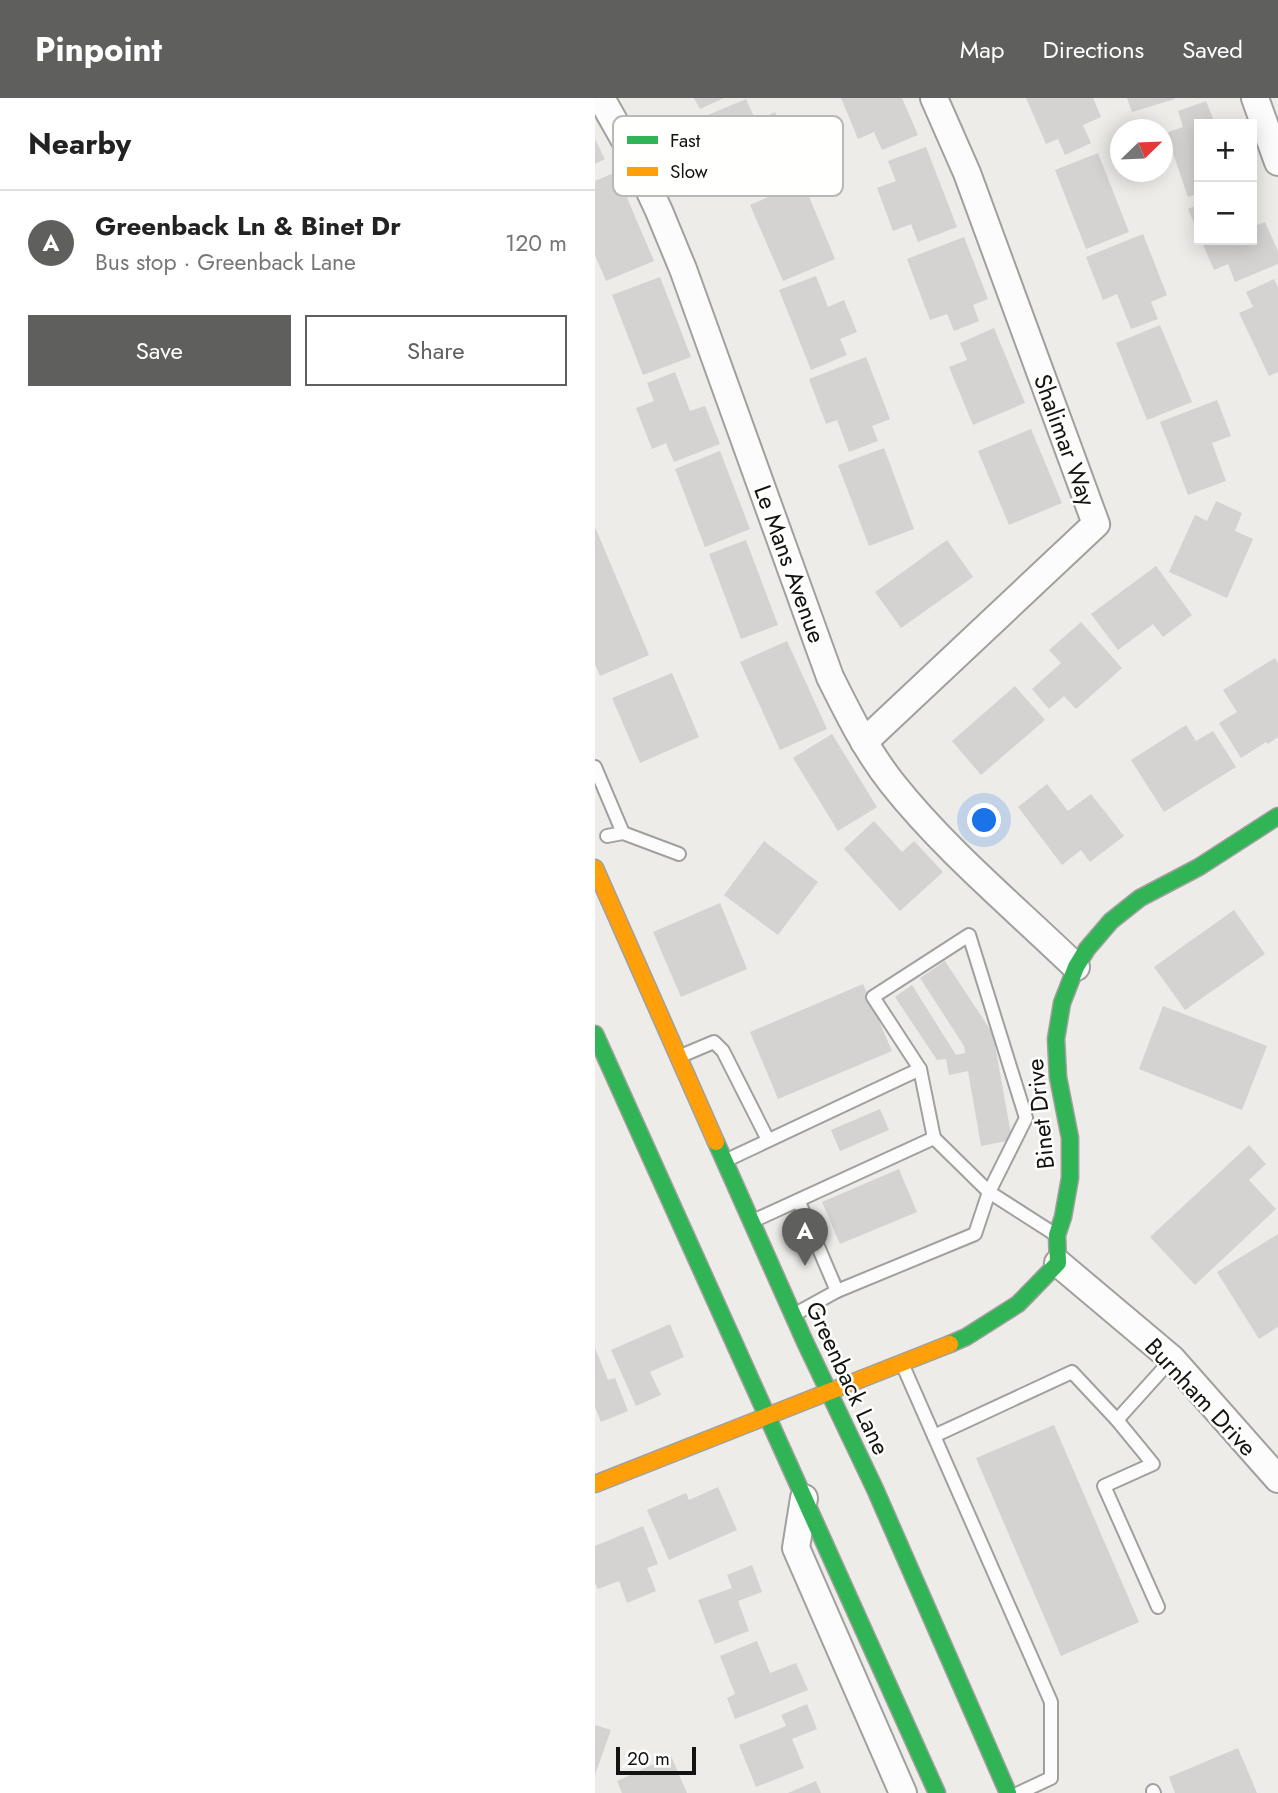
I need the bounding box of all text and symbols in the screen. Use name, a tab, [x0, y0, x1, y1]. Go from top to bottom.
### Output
text: Pinpoint	[35, 26, 162, 73]
text: Map	[960, 32, 1005, 67]
text: Directions	[1043, 32, 1144, 67]
text: Saved	[1182, 32, 1243, 67]
legend	[613, 116, 843, 196]
north arrow	[1110, 119, 1173, 182]
map controls	[1194, 119, 1257, 245]
button: +	[1194, 119, 1257, 182]
text: Nearby	[28, 122, 131, 165]
text: Fast	[670, 127, 701, 154]
text: Slow	[670, 158, 708, 185]
button: −	[1194, 182, 1257, 245]
text: Greenback Ln & Binet Dr	[95, 207, 401, 245]
text: A	[43, 226, 59, 260]
text: 120 m	[505, 226, 567, 260]
text: Bus stop · Greenback Lane	[95, 245, 356, 279]
button: Save	[28, 315, 291, 386]
button: Share	[305, 315, 567, 386]
street label: Shalimar Way	[1025, 369, 1105, 511]
street label: Le Mans Avenue	[745, 480, 835, 648]
your location	[967, 803, 1001, 837]
street label: Binet Drive	[1017, 1057, 1063, 1171]
pin: A	[782, 1208, 828, 1266]
street label: Greenback Lane	[797, 1296, 899, 1460]
street label: Burnham Drive	[1137, 1330, 1265, 1464]
scale bar	[616, 1744, 697, 1776]
text: 20 m	[627, 1745, 670, 1772]

